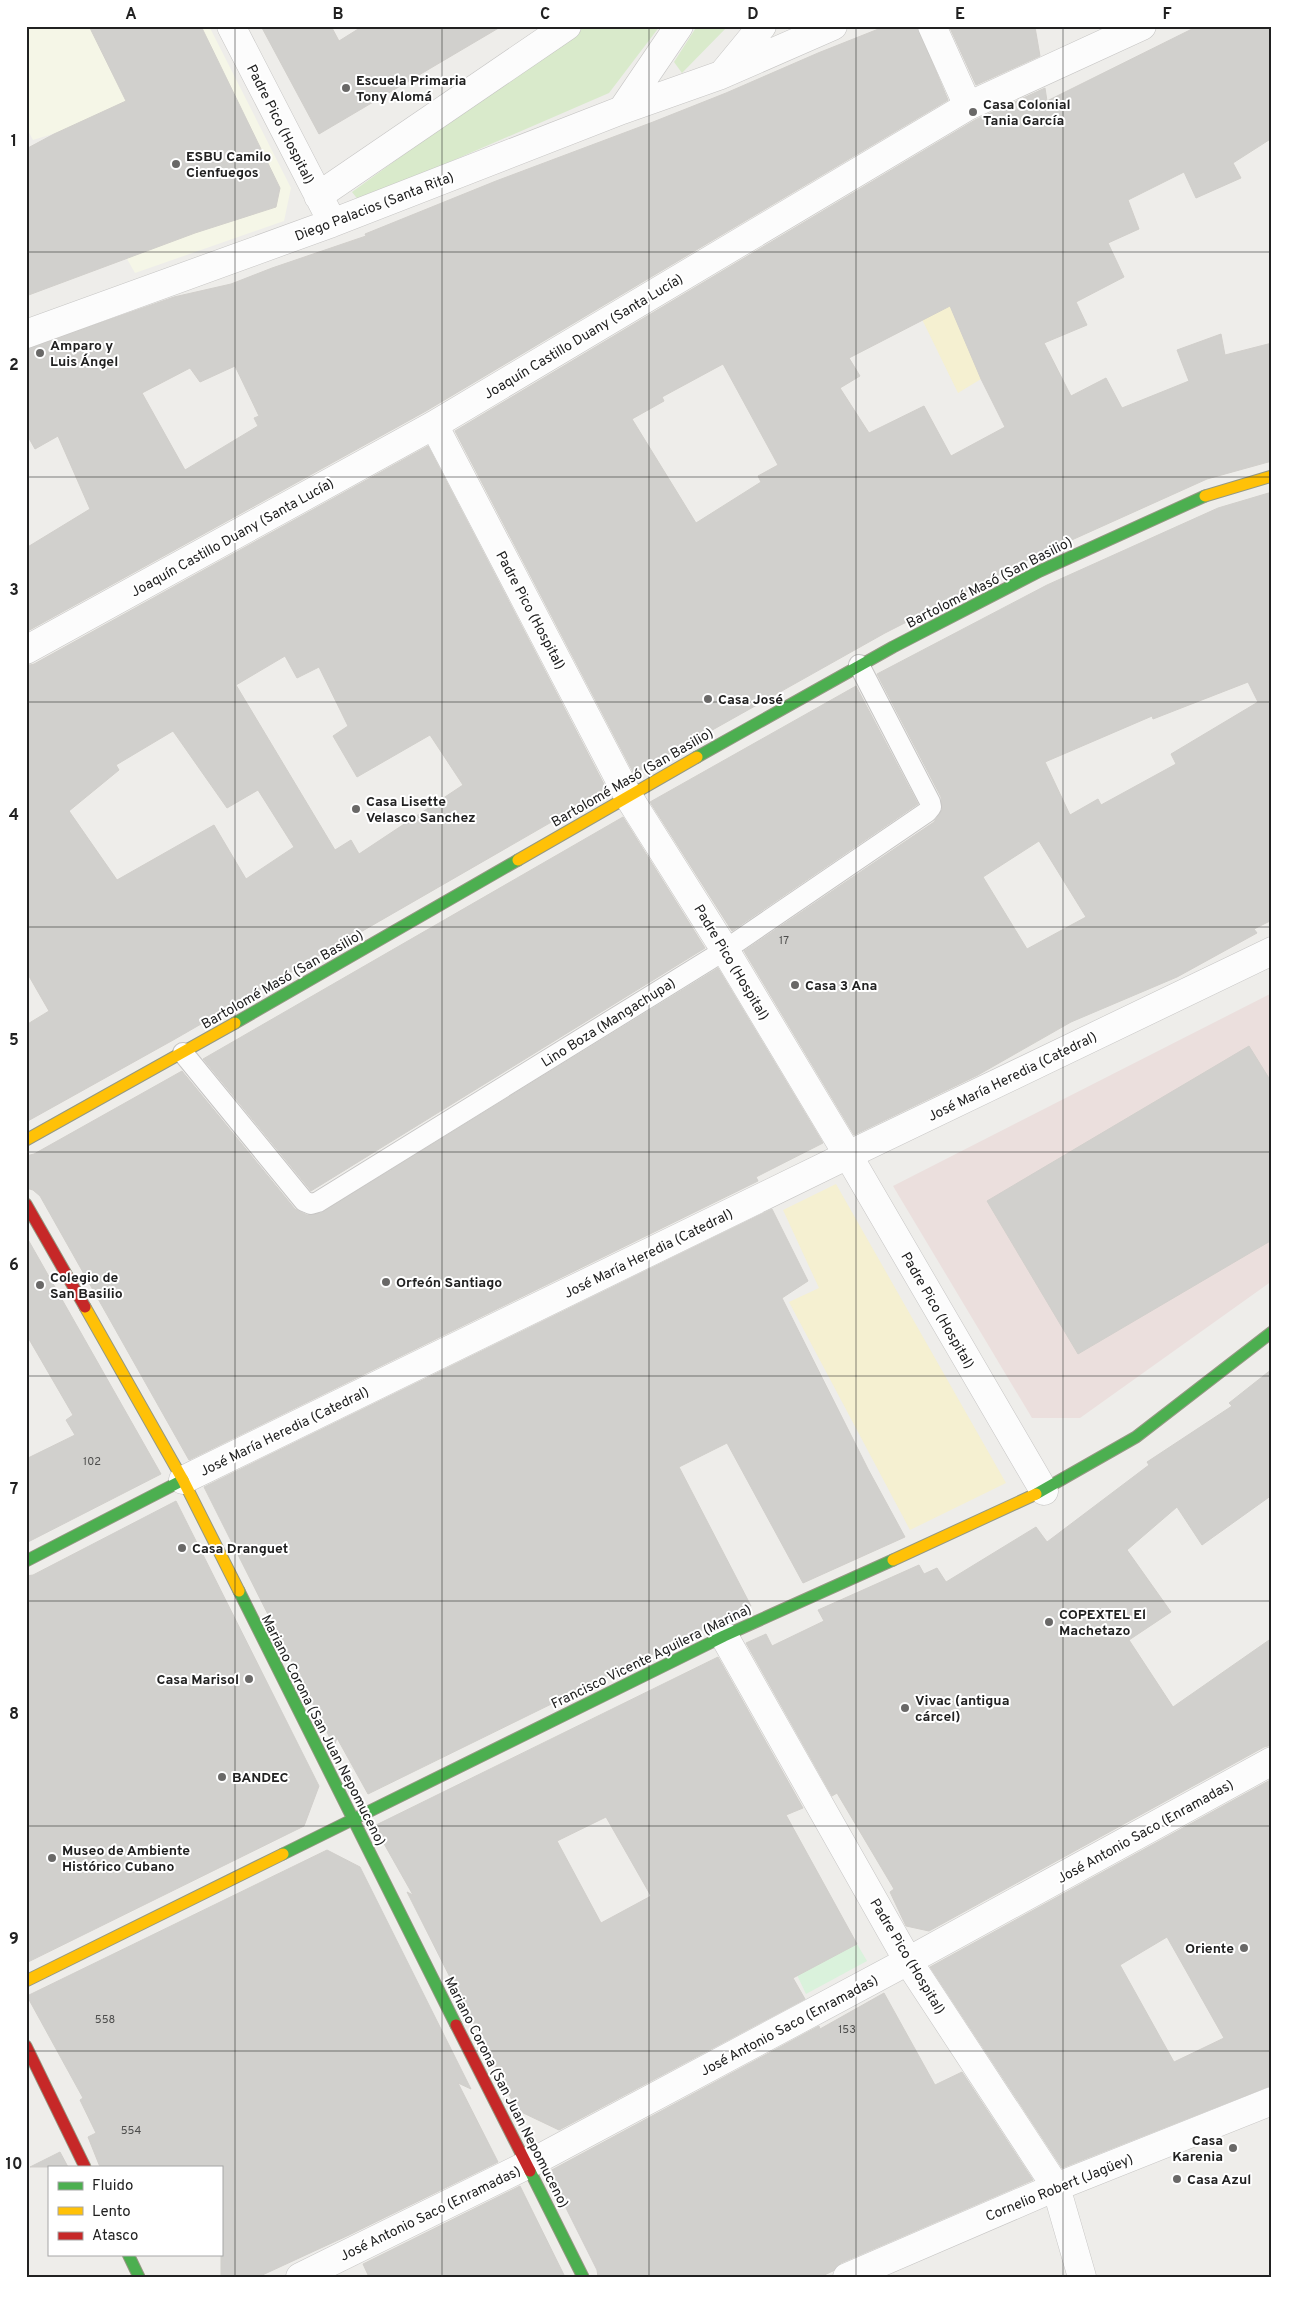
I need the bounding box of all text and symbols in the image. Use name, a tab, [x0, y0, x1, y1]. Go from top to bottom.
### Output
text: A	[125, 5, 137, 25]
text: B	[332, 5, 344, 25]
text: C	[540, 5, 550, 25]
text: D	[747, 5, 759, 25]
text: E	[955, 5, 965, 25]
text: F	[1162, 5, 1172, 25]
street label: Padre Pico (Hospital)	[242, 62, 317, 187]
place label: Escuela Primaria Tony Alomá	[356, 73, 466, 106]
marker: Escuela Primaria Tony Alomá	[340, 82, 352, 94]
place label: Casa Colonial Tania García	[983, 97, 1071, 130]
marker: Casa Colonial Tania García	[967, 106, 979, 118]
text: 1	[11, 132, 17, 152]
place label: ESBU Camilo Cienfuegos	[186, 149, 271, 182]
marker: ESBU Camilo Cienfuegos	[170, 158, 182, 170]
street label: Diego Palacios (Santa Rita)	[293, 169, 457, 246]
street label: Joaquín Castillo Duany (Santa Lucía)	[481, 271, 686, 404]
place label: Amparo y Luis Ángel	[50, 338, 118, 371]
marker: Amparo y Luis Ángel	[34, 347, 46, 359]
text: 2	[9, 356, 19, 376]
street label: Joaquín Castillo Duany (Santa Lucía)	[128, 475, 337, 601]
street label: Bartolomé Masó (San Basilio)	[904, 534, 1076, 633]
street label: Padre Pico (Hospital)	[491, 549, 568, 673]
text: 3	[9, 581, 19, 601]
place label: Casa José	[718, 692, 783, 709]
marker: Casa José	[702, 693, 714, 705]
street label: Bartolomé Masó (San Basilio)	[549, 725, 717, 832]
place label: Casa Lisette Velasco Sanchez	[366, 794, 476, 827]
marker: Casa Lisette Velasco Sanchez	[350, 803, 362, 815]
text: 4	[9, 806, 19, 826]
street label: Padre Pico (Hospital)	[689, 902, 772, 1024]
street label: Bartolomé Masó (San Basilio)	[199, 927, 367, 1034]
house number: 17	[779, 934, 789, 948]
street label: Lino Boza (Mangachupa)	[539, 975, 679, 1072]
place label: Casa 3 Ana	[805, 978, 877, 995]
marker: Casa 3 Ana	[789, 979, 801, 991]
street label: José María Heredia (Catedral)	[925, 1029, 1100, 1126]
text: 5	[9, 1031, 19, 1051]
street label: José María Heredia (Catedral)	[561, 1206, 736, 1303]
street label: Padre Pico (Hospital)	[896, 1249, 977, 1372]
text: 6	[9, 1256, 19, 1276]
place label: Colegio de San Basilio	[50, 1270, 123, 1303]
place label: Orfeón Santiago	[396, 1275, 502, 1292]
marker: Orfeón Santiago	[380, 1276, 392, 1288]
marker: Colegio de San Basilio	[34, 1279, 46, 1291]
street label: José María Heredia (Catedral)	[197, 1384, 372, 1481]
house number: 102	[83, 1455, 101, 1469]
text: 7	[10, 1480, 18, 1500]
place label: Casa Dranguet	[192, 1541, 288, 1558]
marker: Casa Dranguet	[176, 1542, 188, 1554]
street label: Francisco Vicente Aguilera (Marina)	[549, 1601, 754, 1713]
place label: COPEXTEL El Machetazo	[1059, 1607, 1146, 1640]
street label: Mariano Corona (San Juan Nepomuceno)	[257, 1612, 389, 1849]
marker: COPEXTEL El Machetazo	[1043, 1616, 1055, 1628]
place label: Casa Marisol	[156, 1672, 239, 1689]
marker: Casa Marisol	[243, 1673, 255, 1685]
place label: Vivac (antigua cárcel)	[915, 1693, 1009, 1726]
marker: Vivac (antigua cárcel)	[899, 1702, 911, 1714]
text: 8	[9, 1705, 19, 1725]
place label: BANDEC	[232, 1770, 289, 1787]
marker: BANDEC	[216, 1771, 228, 1783]
street label: José Antonio Saco (Enramadas)	[1055, 1777, 1237, 1888]
place label: Museo de Ambiente Histórico Cubano	[62, 1843, 190, 1876]
marker: Museo de Ambiente Histórico Cubano	[46, 1852, 58, 1864]
street label: Padre Pico (Hospital)	[865, 1896, 948, 2018]
text: 9	[9, 1930, 19, 1950]
place label: Oriente	[1185, 1941, 1234, 1958]
marker: Oriente	[1238, 1942, 1250, 1954]
street label: José Antonio Saco (Enramadas)	[698, 1972, 881, 2080]
street label: Mariano Corona (San Juan Nepomuceno)	[440, 1974, 572, 2211]
house number: 558	[95, 2013, 115, 2027]
house number: 153	[838, 2023, 856, 2037]
house number: 554	[121, 2124, 142, 2138]
place label: Casa Karenia	[1172, 2133, 1223, 2166]
marker: Casa Karenia	[1227, 2142, 1239, 2154]
street label: Cornelio Robert (Jagüey)	[983, 2151, 1136, 2226]
text: 10	[6, 2155, 22, 2175]
street label: José Antonio Saco (Enramadas)	[338, 2163, 524, 2266]
legend	[48, 2166, 222, 2256]
place label: Casa Azul	[1187, 2172, 1251, 2189]
marker: Casa Azul	[1171, 2173, 1183, 2185]
text: Fluido	[92, 2177, 133, 2196]
text: Lento	[92, 2203, 131, 2222]
text: Atasco	[92, 2227, 138, 2246]

